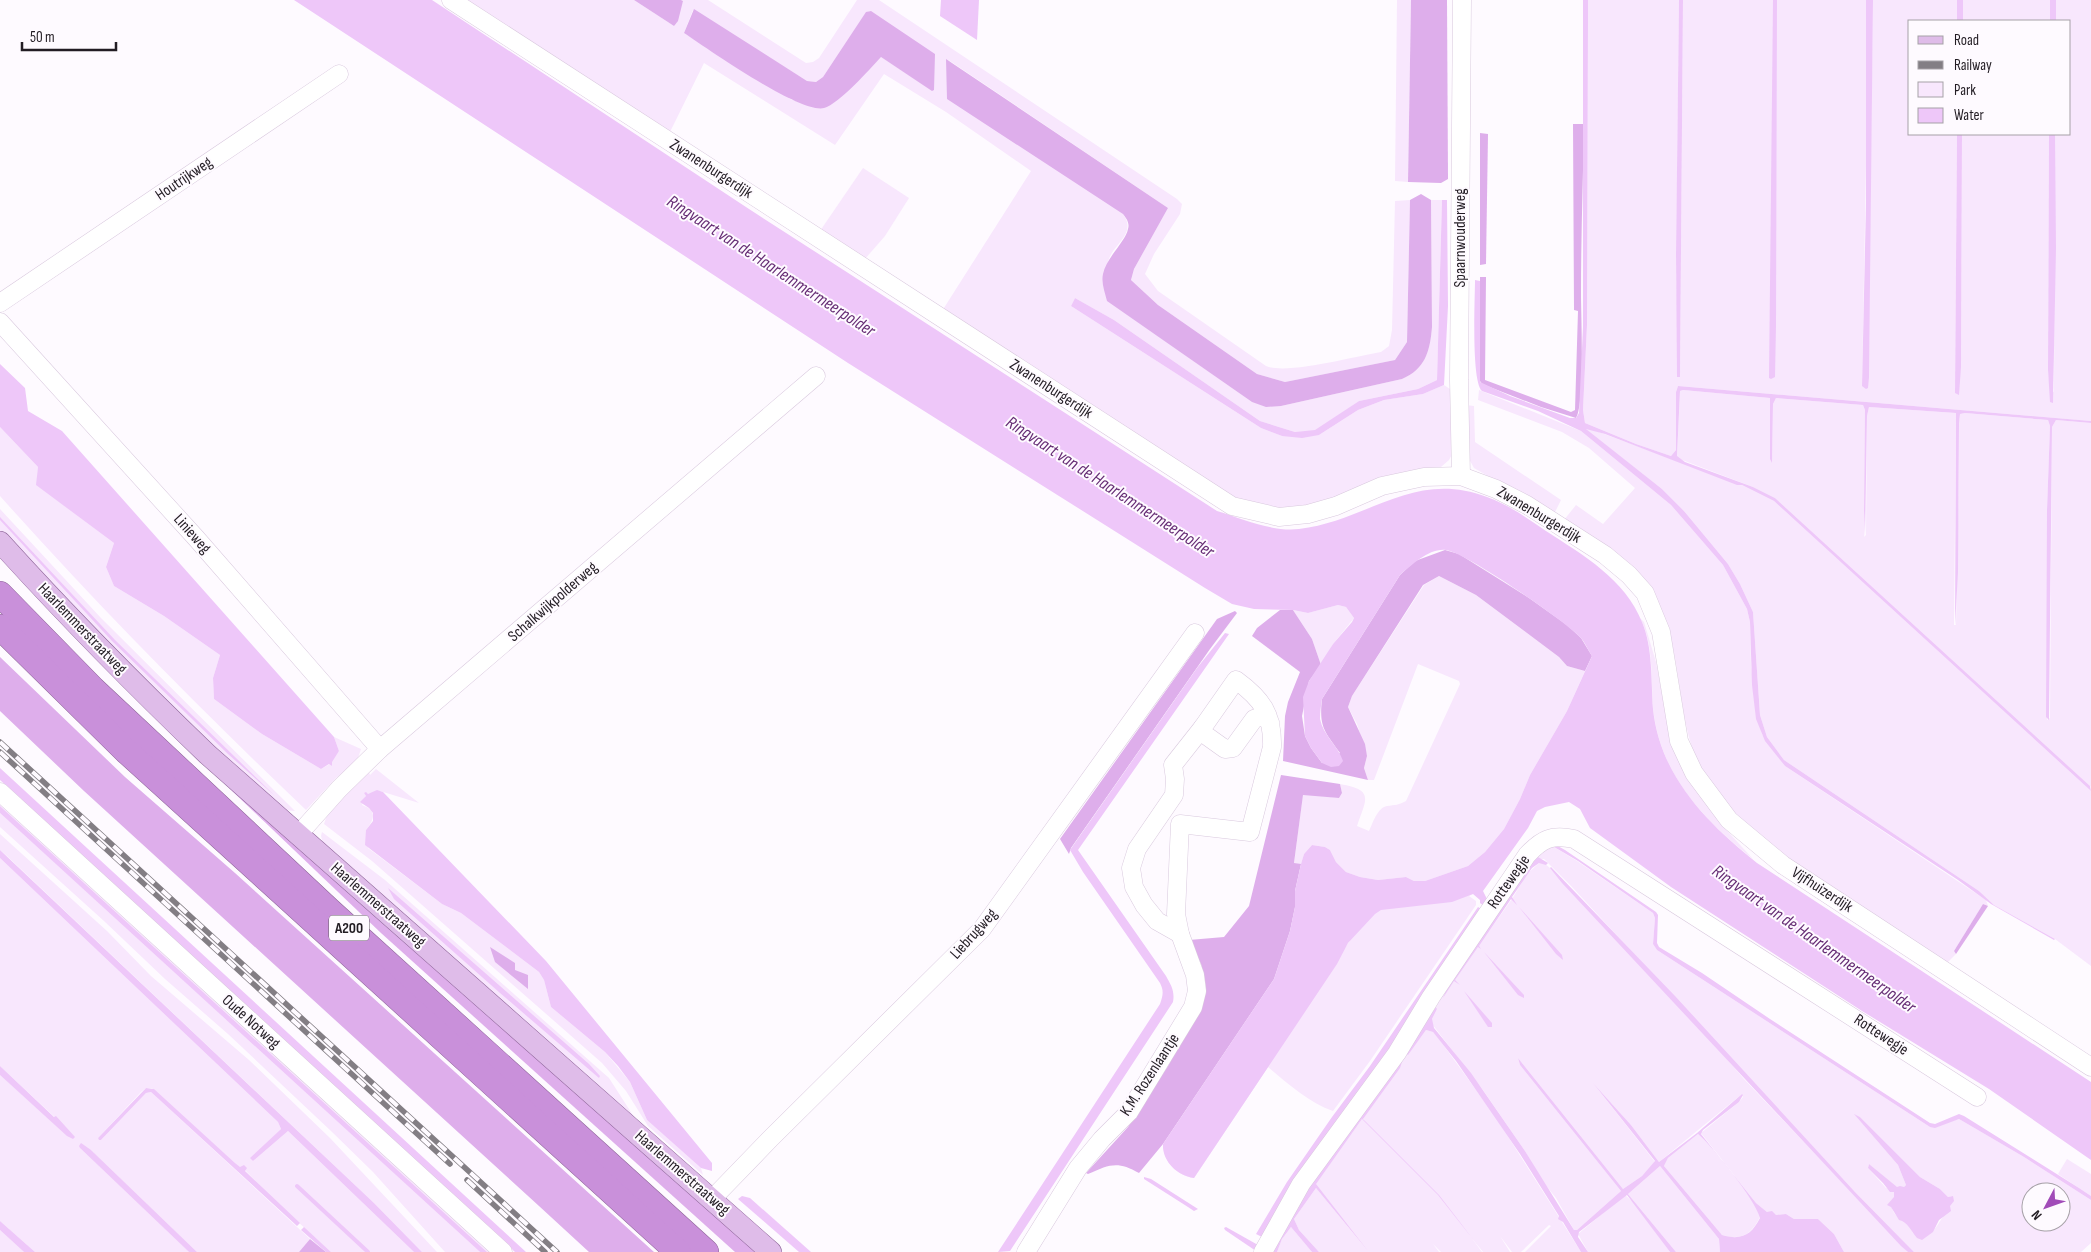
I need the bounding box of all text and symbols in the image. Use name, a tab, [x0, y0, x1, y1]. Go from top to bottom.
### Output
scale bar	[22, 20, 116, 52]
legend	[1908, 20, 2071, 135]
text: 50 m	[30, 28, 55, 47]
text: Road	[1954, 31, 1979, 50]
text: Railway	[1954, 56, 1992, 75]
text: Park	[1954, 81, 1976, 100]
text: Water	[1954, 106, 1985, 125]
street label: Zwanenburgerdijk	[666, 135, 756, 203]
street label: Houtrijkweg	[152, 153, 216, 205]
street label: Spaarnwouderweg	[1451, 188, 1470, 288]
water label: Ringvaart van de Haarlemmermeerpolder	[663, 191, 880, 342]
street label: Zwanenburgerdijk	[1006, 355, 1096, 423]
water label: Ringvaart van de Haarlemmermeerpolder	[1002, 412, 1219, 563]
street label: Zwanenburgerdijk	[1494, 482, 1584, 548]
street label: Linieweg	[169, 510, 215, 558]
street label: Schalkwijkpolderweg	[504, 558, 602, 646]
street label: Haarlemmerstraatweg	[34, 579, 130, 679]
street label: Rottewegje	[1484, 851, 1534, 913]
street label: Haarlemmerstraatweg	[327, 859, 429, 951]
water label: Ringvaart van de Haarlemmermeerpolder	[1708, 860, 1921, 1018]
street label: Vijfhuizerdijk	[1788, 863, 1856, 917]
street label: Liebrugweg	[946, 905, 1002, 963]
road number: A200	[329, 916, 369, 940]
street label: Oude Notweg	[218, 991, 284, 1053]
street label: Rottewegje	[1850, 1010, 1912, 1060]
street label: K.M. Rozenlaantje	[1116, 1030, 1184, 1120]
street label: Haarlemmerstraatweg	[631, 1127, 733, 1219]
north arrow	[2021, 1182, 2071, 1232]
text: N	[2028, 1207, 2045, 1224]

